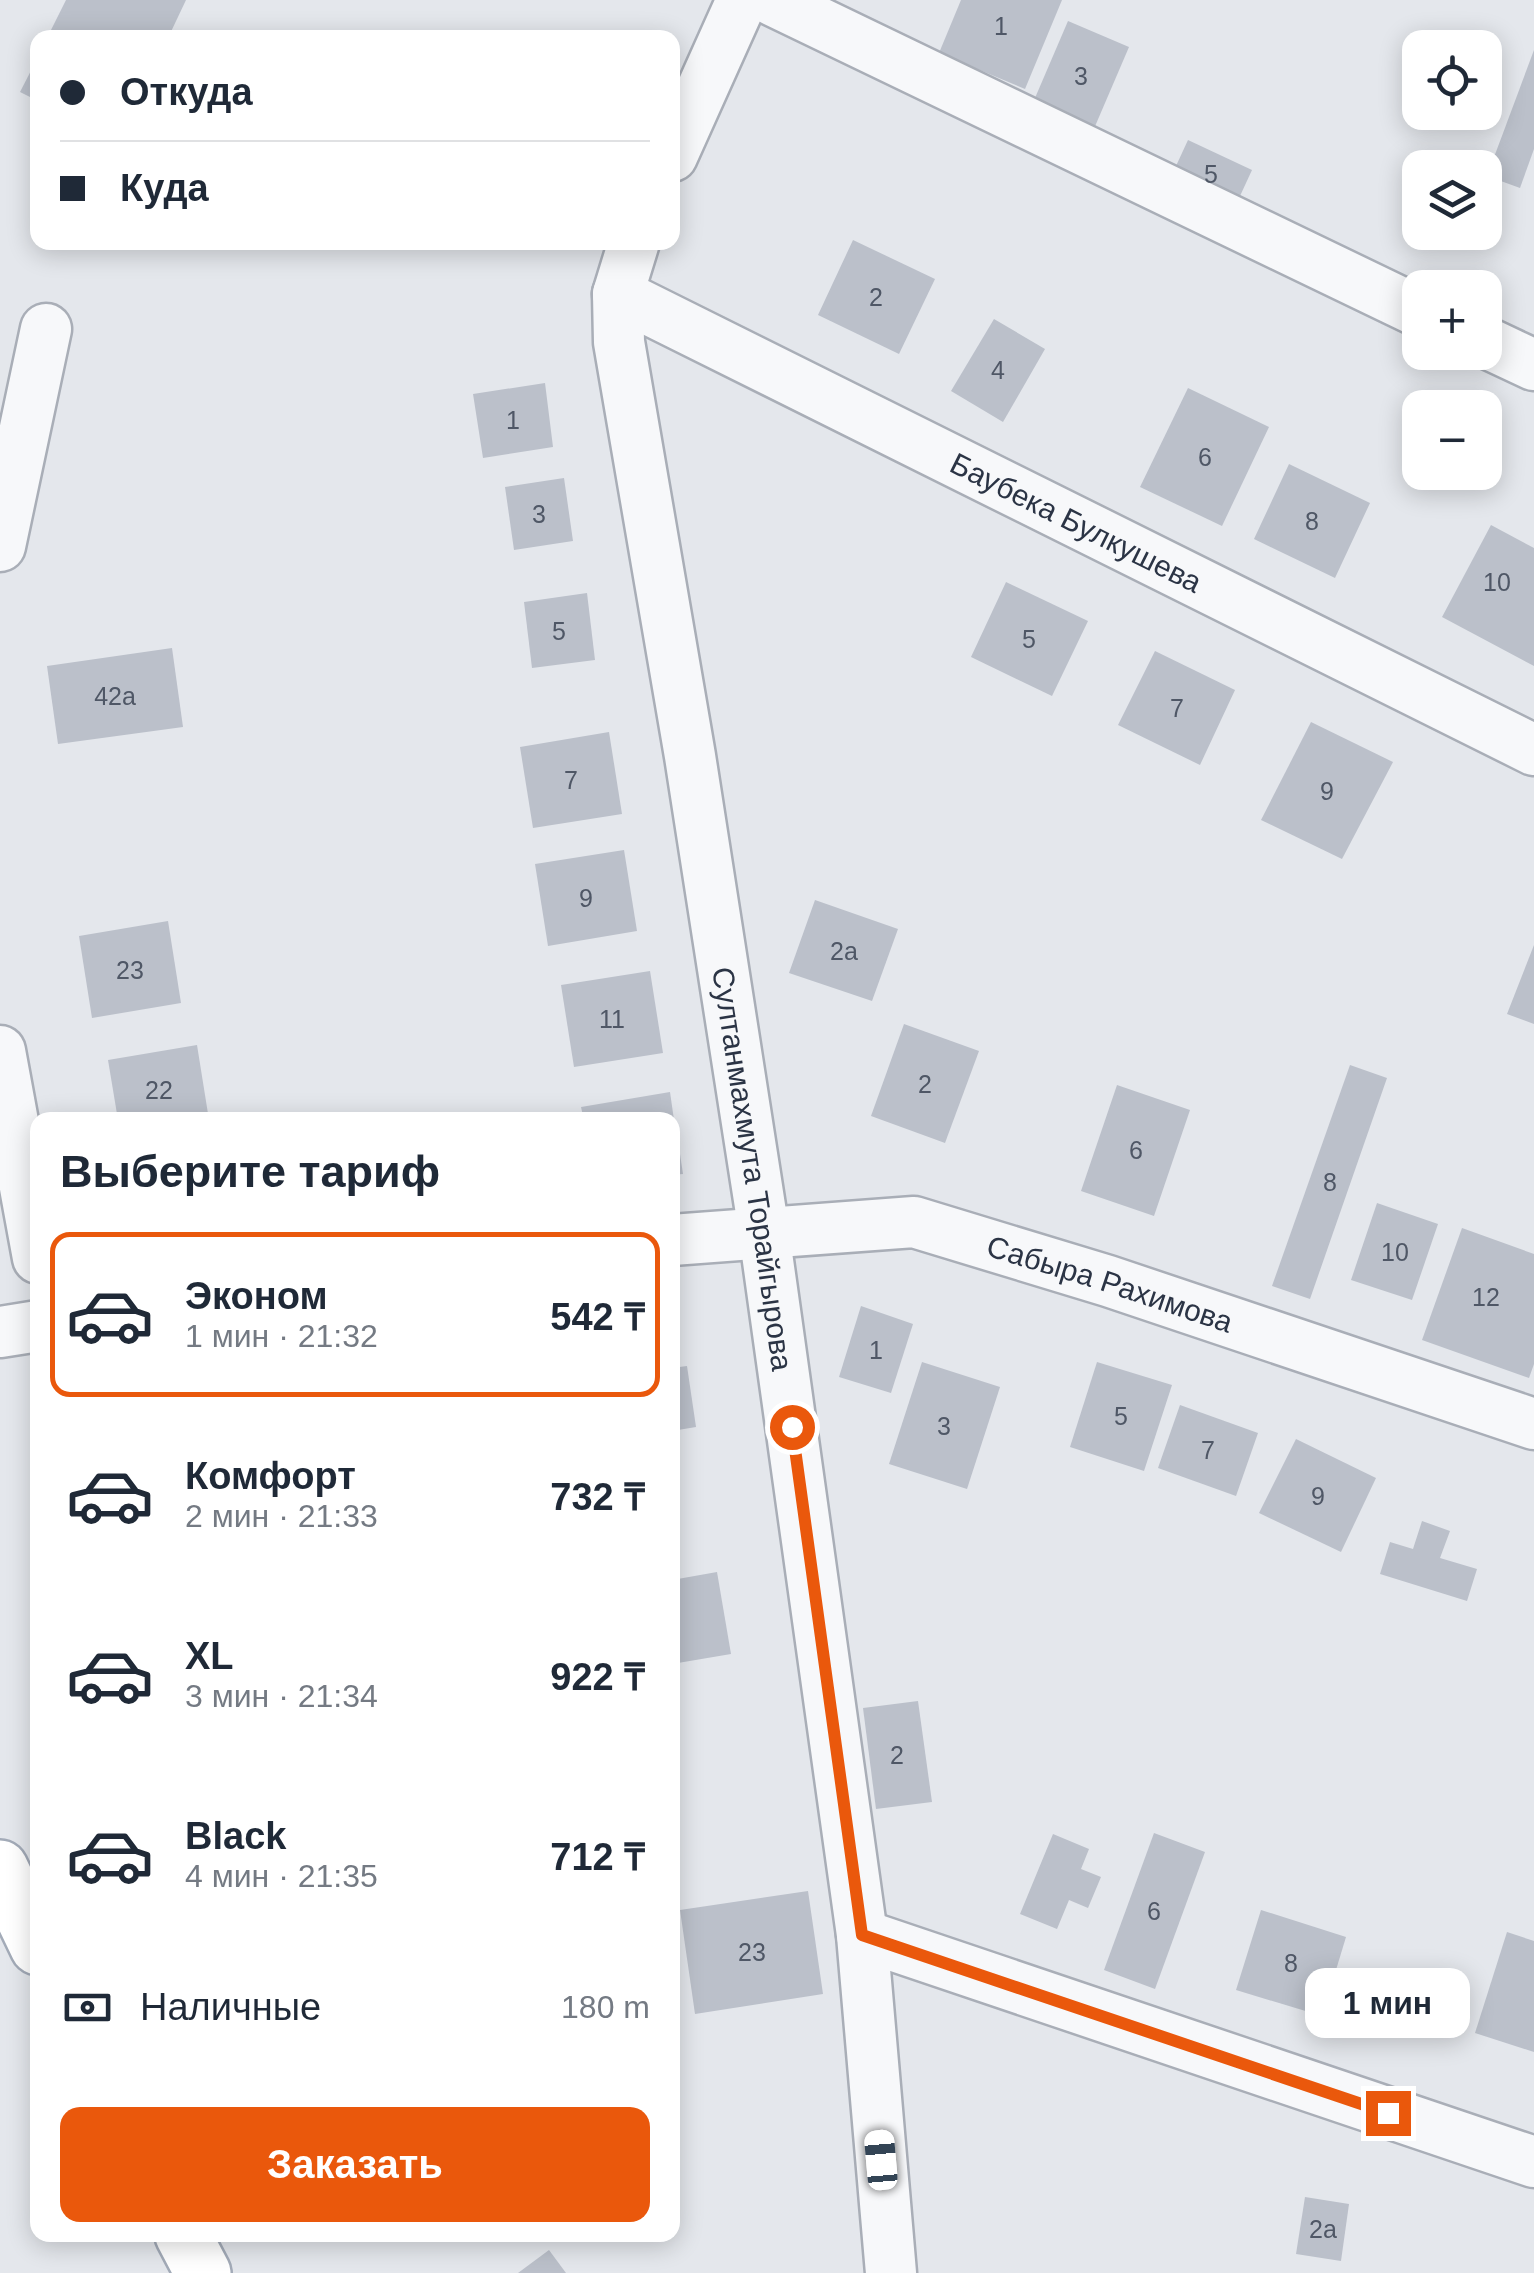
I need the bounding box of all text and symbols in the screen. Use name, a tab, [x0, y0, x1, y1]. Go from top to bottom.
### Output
house number: 1	[994, 12, 1008, 40]
map controls	[1402, 30, 1502, 490]
button: locate	[1402, 30, 1502, 130]
house number: 3	[1074, 62, 1088, 90]
text: Откуда	[120, 71, 253, 113]
button: layers	[1402, 150, 1502, 250]
house number: 5	[1204, 160, 1218, 188]
text: Куда	[120, 167, 209, 209]
button: +	[1402, 270, 1502, 370]
house number: 2	[869, 283, 883, 311]
house number: 4	[991, 356, 1005, 384]
button: −	[1402, 390, 1502, 490]
house number: 1	[506, 406, 520, 434]
house number: 6	[1198, 443, 1212, 471]
street label: Баубека Булкушева	[945, 446, 1208, 599]
house number: 3	[532, 500, 546, 528]
house number: 8	[1305, 507, 1319, 535]
house number: 10	[1483, 568, 1511, 596]
house number: 5	[552, 617, 566, 645]
house number: 5	[1022, 625, 1036, 653]
house number: 42а	[94, 682, 136, 710]
house number: 7	[1170, 694, 1184, 722]
house number: 7	[564, 766, 578, 794]
house number: 9	[1320, 777, 1334, 805]
house number: 9	[579, 884, 593, 912]
house number: 2а	[830, 937, 858, 965]
house number: 23	[116, 956, 144, 984]
street label: Султанмахмута Торайгырова	[707, 965, 800, 1373]
house number: 11	[599, 1005, 625, 1033]
house number: 2	[918, 1070, 932, 1098]
house number: 22	[145, 1076, 173, 1104]
house number: 6	[1129, 1136, 1143, 1164]
text: Выберите тариф	[60, 1146, 440, 1197]
house number: 8	[1323, 1168, 1337, 1196]
street label: Сабыра Рахимова	[983, 1229, 1237, 1338]
house number: 10	[1381, 1238, 1409, 1266]
icon: car	[65, 1270, 155, 1360]
text: Эконом	[185, 1275, 328, 1317]
house number: 12	[1472, 1283, 1500, 1311]
text: 542 ₸	[550, 1296, 645, 1338]
text: 1 мин · 21:32	[185, 1318, 378, 1354]
house number: 1	[869, 1336, 883, 1364]
house number: 5	[1114, 1402, 1128, 1430]
route start	[770, 1405, 815, 1450]
house number: 3	[937, 1412, 951, 1440]
house number: 7	[1201, 1436, 1215, 1464]
icon: car	[65, 1450, 155, 1540]
text: Комфорт	[185, 1455, 356, 1497]
text: 732 ₸	[550, 1476, 645, 1518]
house number: 9	[1311, 1482, 1325, 1510]
text: 2 мин · 21:33	[185, 1498, 378, 1534]
icon: car	[65, 1630, 155, 1720]
text: XL	[185, 1635, 234, 1677]
text: 922 ₸	[550, 1656, 645, 1698]
text: 3 мин · 21:34	[185, 1678, 378, 1714]
house number: 2	[890, 1741, 904, 1769]
icon: car	[65, 1810, 155, 1900]
text: Black	[185, 1815, 286, 1857]
text: 712 ₸	[550, 1836, 645, 1878]
text: 4 мин · 21:35	[185, 1858, 378, 1894]
house number: 6	[1147, 1897, 1161, 1925]
house number: 23	[738, 1938, 766, 1966]
house number: 8	[1284, 1949, 1298, 1977]
callout: 1 мин	[1306, 1968, 1470, 2038]
icon: cash	[60, 1980, 115, 2035]
text: 1 мин	[1343, 1985, 1432, 2021]
text: Наличные	[140, 1986, 321, 2028]
text: 180 m	[561, 1989, 650, 2025]
route end	[1366, 2091, 1411, 2136]
button: Заказать	[60, 2107, 650, 2222]
car	[863, 2129, 899, 2191]
house number: 2а	[1309, 2215, 1337, 2243]

